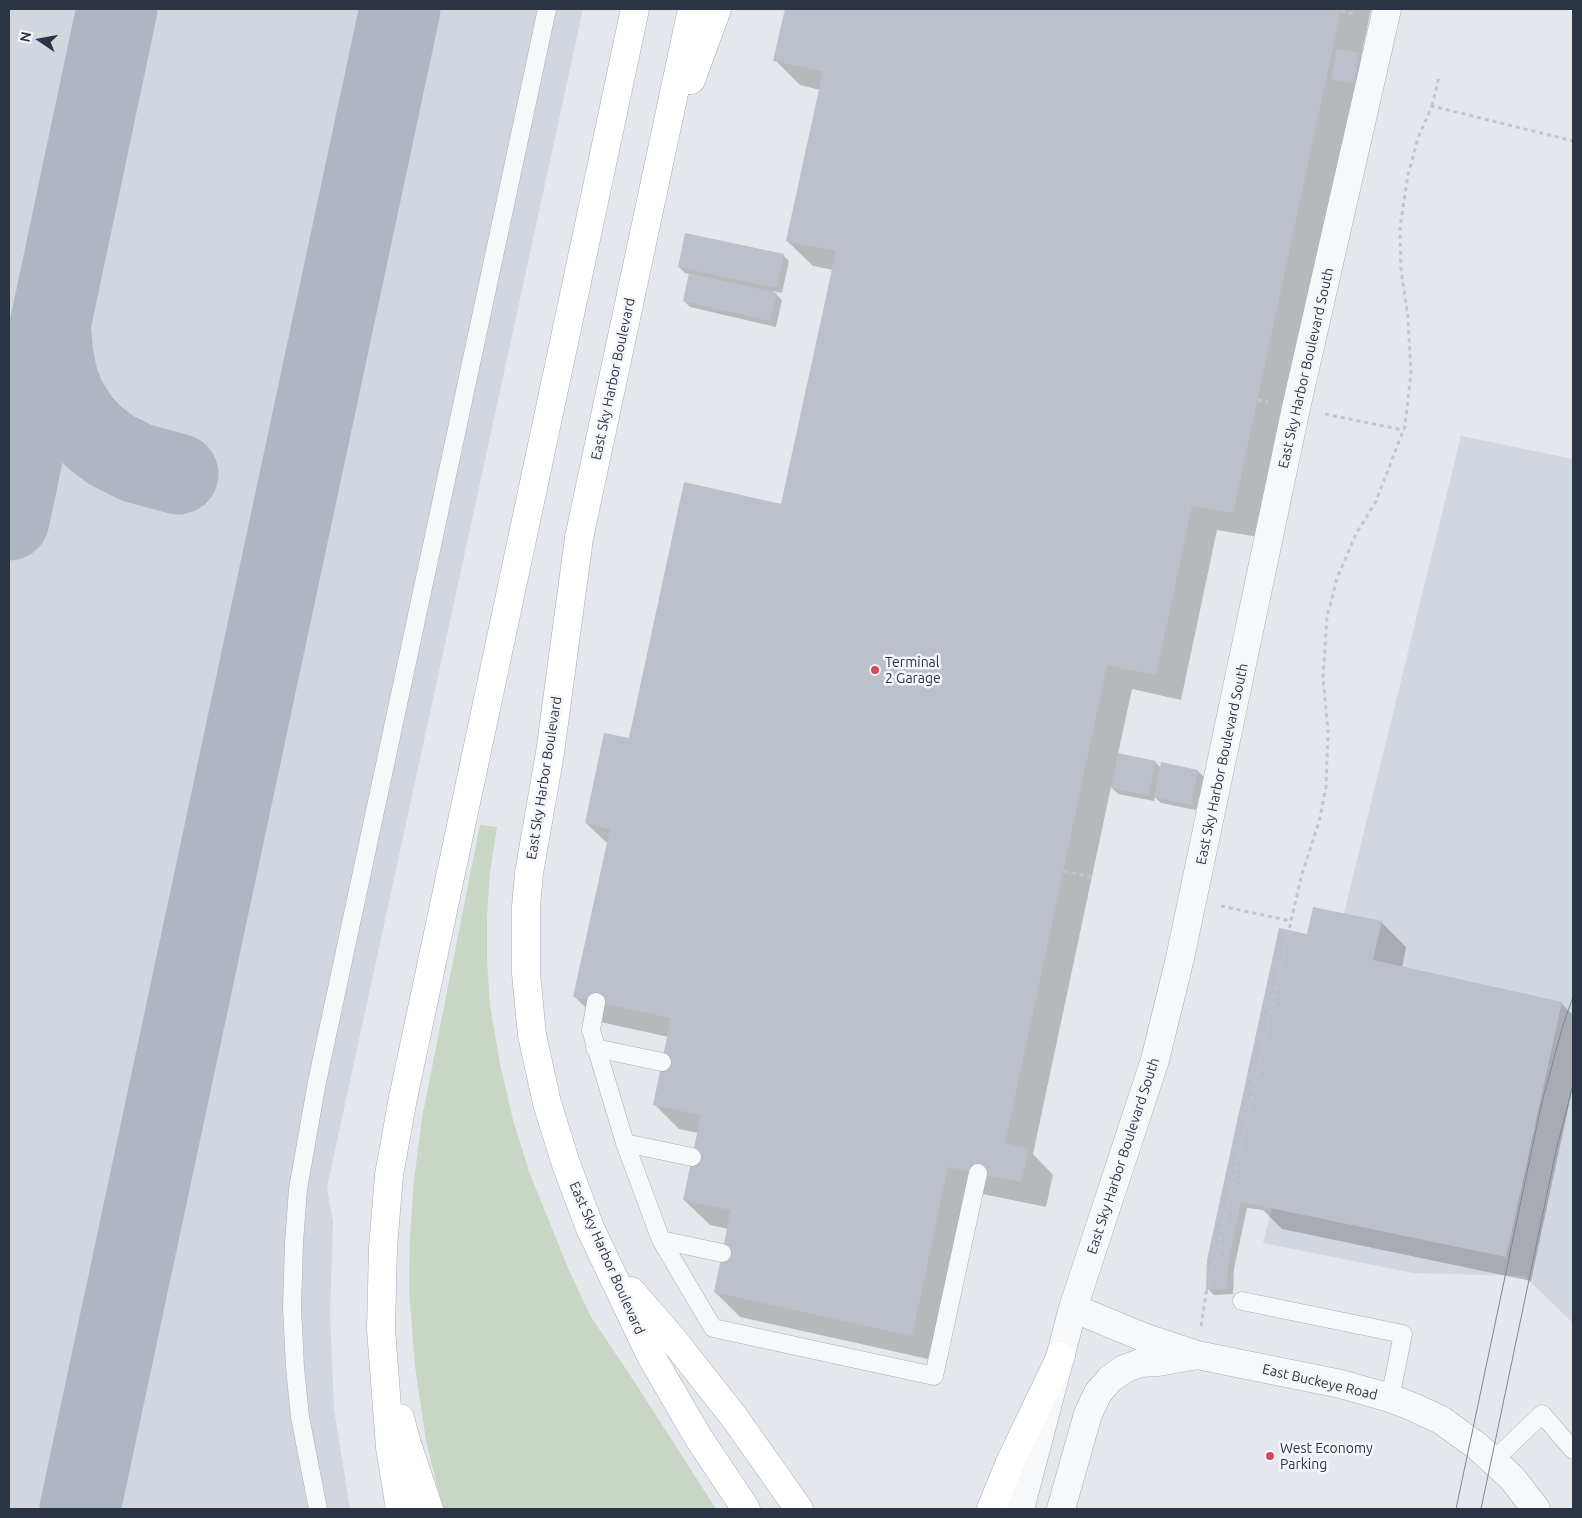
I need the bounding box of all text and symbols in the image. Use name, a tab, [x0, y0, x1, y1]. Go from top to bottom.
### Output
north arrow	[15, 15, 65, 65]
text: N	[16, 30, 34, 44]
street label: East Sky Harbor Boulevard South	[1275, 266, 1337, 470]
street label: East Sky Harbor Boulevard	[588, 296, 638, 462]
place label: Terminal 2 Garage	[885, 654, 941, 686]
street label: East Sky Harbor Boulevard South	[1192, 662, 1252, 866]
marker: Terminal 2 Garage	[869, 664, 881, 676]
street label: East Sky Harbor Boulevard	[523, 695, 565, 861]
street label: East Sky Harbor Boulevard South	[1083, 1056, 1163, 1256]
street label: East Sky Harbor Boulevard	[566, 1179, 648, 1337]
street label: East Buckeye Road	[1261, 1361, 1379, 1403]
place label: West Economy Parking	[1280, 1440, 1373, 1472]
marker: West Economy Parking	[1264, 1450, 1276, 1462]

